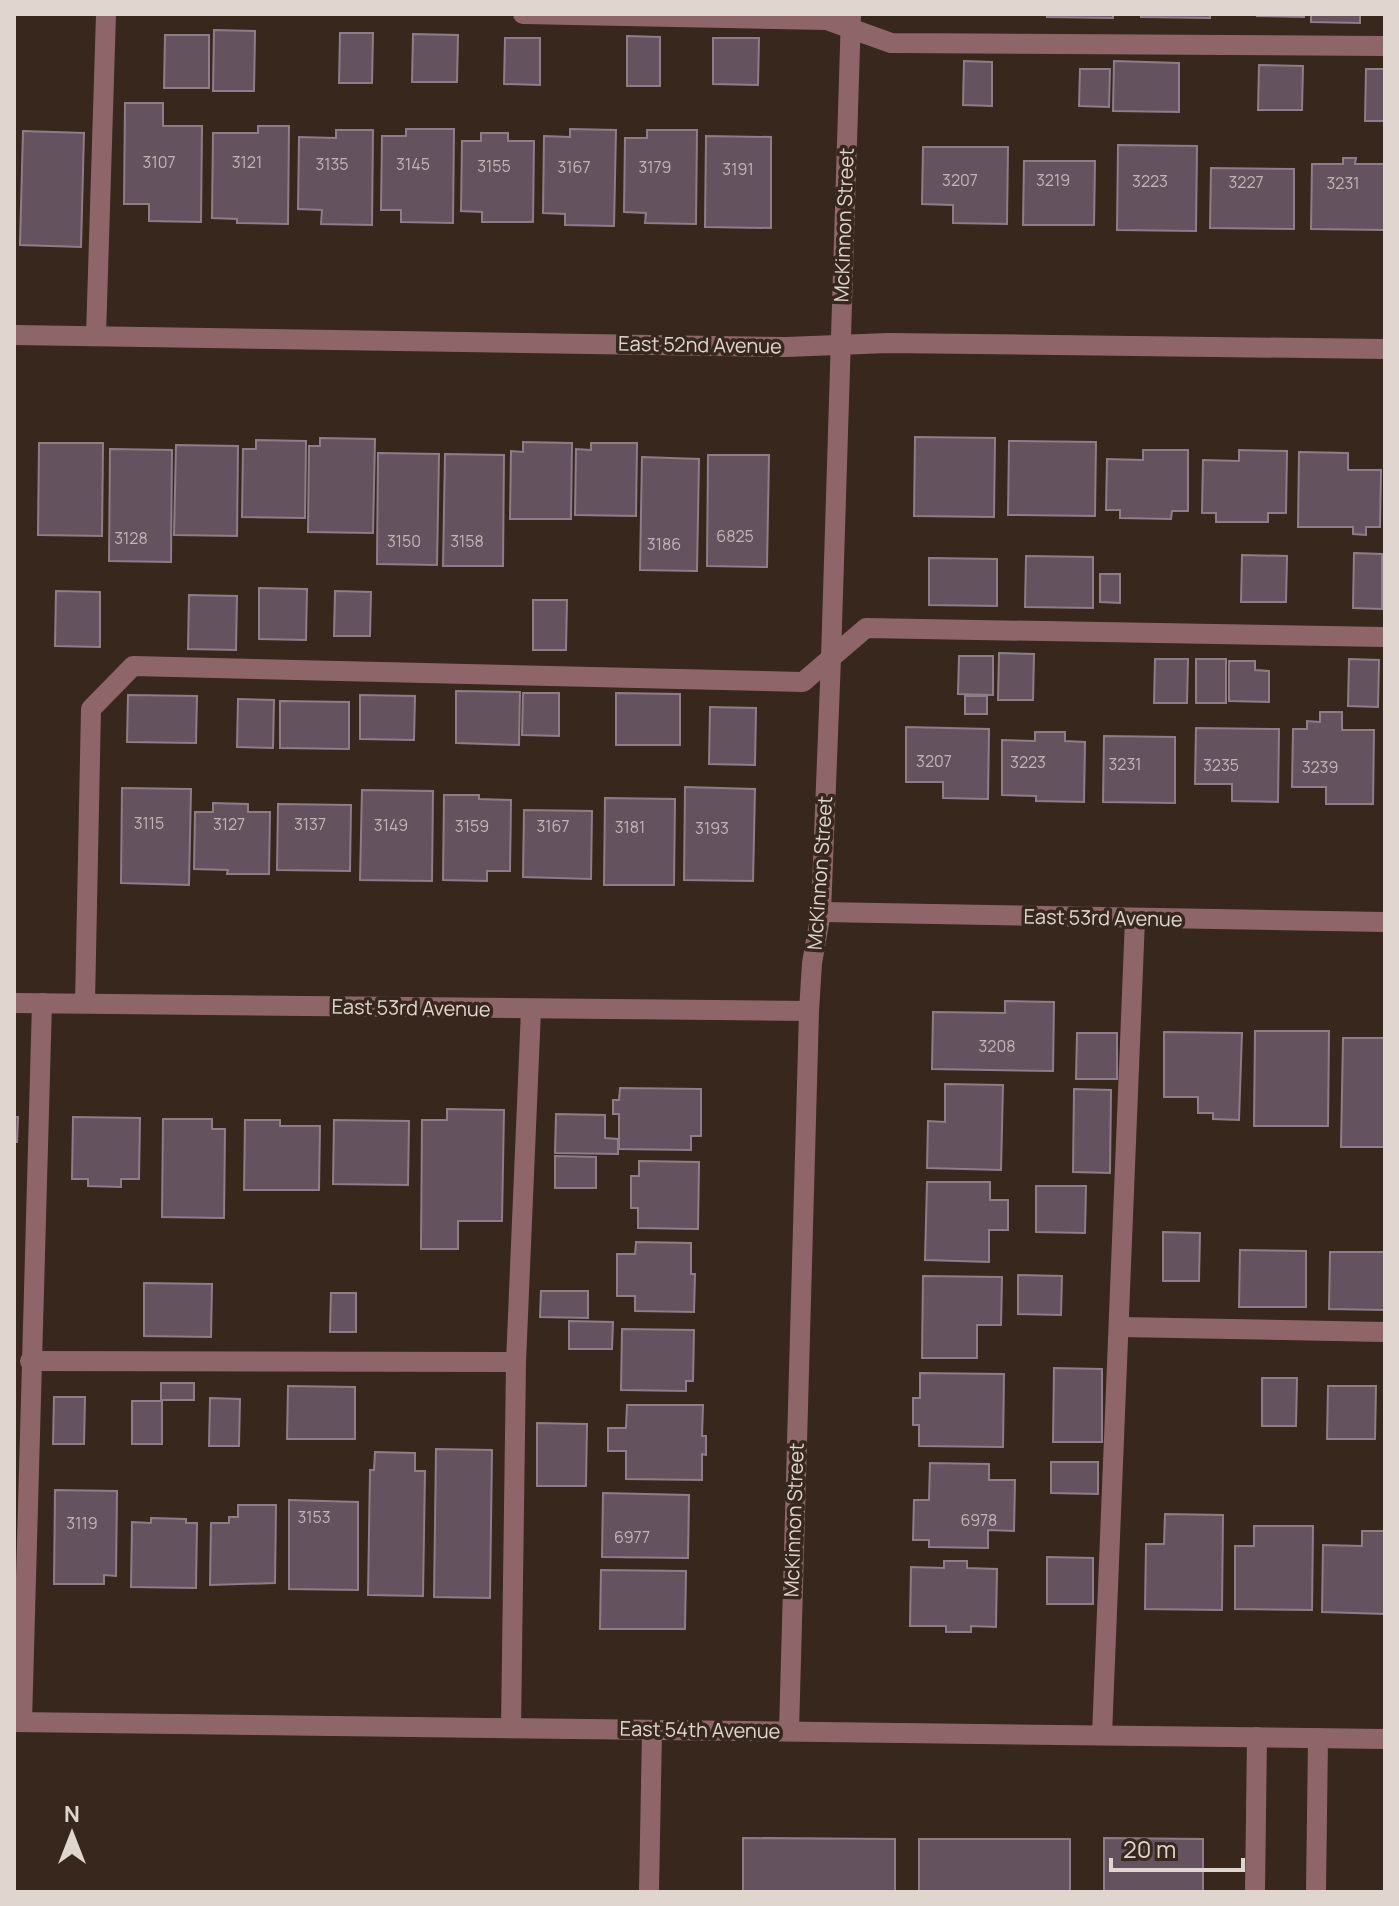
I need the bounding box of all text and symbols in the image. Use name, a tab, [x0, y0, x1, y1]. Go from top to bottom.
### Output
street label: McKinnon Street	[827, 147, 860, 303]
house number: 3107	[143, 151, 175, 173]
house number: 3121	[232, 151, 262, 173]
house number: 3135	[315, 153, 349, 175]
house number: 3145	[396, 153, 430, 175]
house number: 3155	[477, 155, 511, 177]
house number: 3167	[557, 156, 591, 178]
house number: 3179	[638, 156, 672, 178]
house number: 3191	[722, 158, 754, 180]
house number: 3207	[942, 169, 978, 191]
house number: 3219	[1036, 169, 1070, 191]
house number: 3223	[1132, 170, 1168, 192]
house number: 3227	[1228, 171, 1264, 193]
house number: 3231	[1326, 172, 1360, 194]
street label: East 52nd Avenue	[618, 330, 782, 359]
house number: 6825	[716, 525, 754, 547]
house number: 3128	[114, 527, 148, 549]
house number: 3150	[387, 530, 421, 552]
house number: 3158	[450, 530, 484, 552]
house number: 3186	[647, 533, 681, 555]
house number: 3207	[916, 750, 952, 772]
house number: 3223	[1010, 751, 1046, 773]
house number: 3231	[1108, 753, 1142, 775]
house number: 3235	[1203, 754, 1239, 776]
house number: 3239	[1302, 756, 1338, 778]
street label: McKinnon Street	[801, 795, 838, 951]
house number: 3115	[134, 812, 164, 834]
house number: 3127	[213, 813, 245, 835]
house number: 3137	[294, 813, 326, 835]
house number: 3149	[374, 814, 408, 836]
house number: 3159	[455, 815, 489, 837]
house number: 3167	[536, 815, 570, 837]
house number: 3181	[615, 816, 645, 838]
house number: 3193	[695, 817, 729, 839]
street label: East 53rd Avenue	[1023, 903, 1183, 932]
street label: East 53rd Avenue	[331, 993, 491, 1022]
house number: 3208	[978, 1035, 1016, 1057]
street label: McKinnon Street	[777, 1442, 810, 1598]
house number: 3153	[297, 1506, 331, 1528]
house number: 6978	[961, 1509, 997, 1531]
house number: 3119	[66, 1512, 98, 1534]
house number: 6977	[614, 1526, 650, 1548]
street label: East 54th Avenue	[619, 1715, 781, 1744]
north arrow	[32, 1794, 112, 1874]
text: N	[64, 1799, 80, 1829]
scale bar	[1111, 1822, 1243, 1872]
text: 20 m	[1123, 1832, 1176, 1865]

